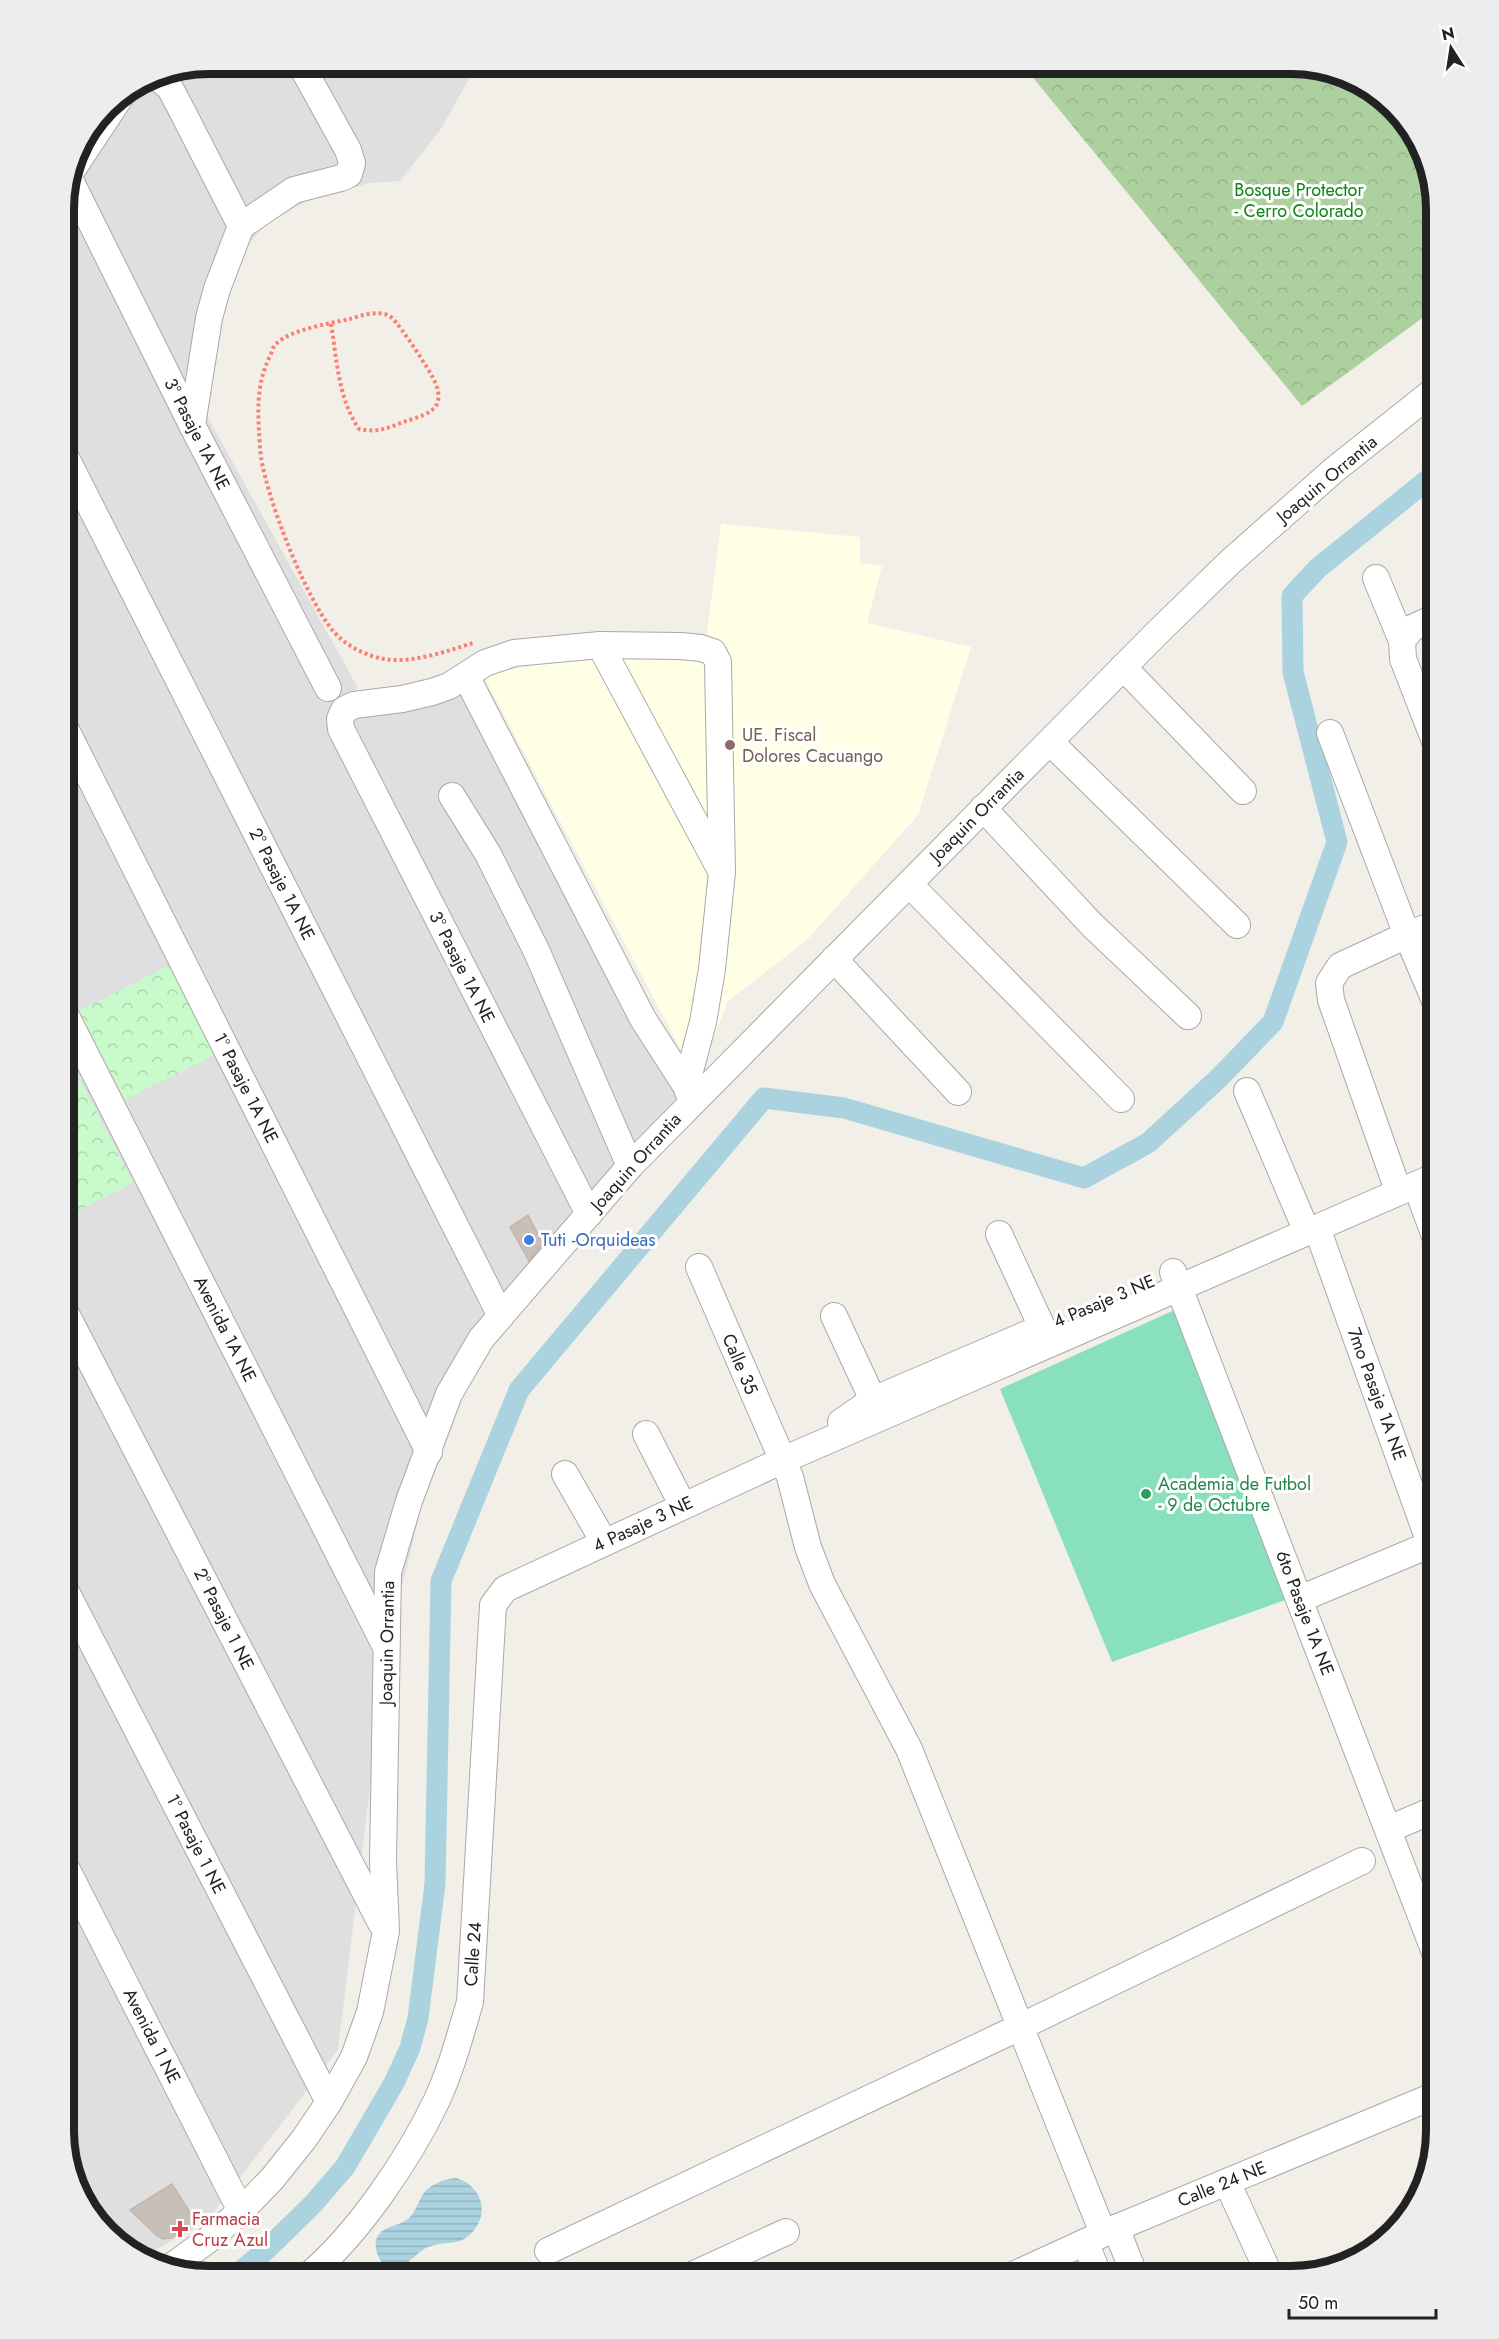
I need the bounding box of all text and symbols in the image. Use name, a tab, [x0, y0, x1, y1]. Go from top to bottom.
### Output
north arrow	[1421, 18, 1481, 78]
text: N	[1439, 21, 1457, 46]
park label: Bosque Protector - Cerro Colorado	[1234, 177, 1364, 224]
street label: 3° Pasaje 1A NE	[158, 374, 236, 494]
street label: Joaquin Orrantia	[1269, 429, 1383, 530]
place label: UE. Fiscal Dolores Cacuango	[742, 722, 883, 769]
marker: UE. Fiscal Dolores Cacuango	[723, 738, 737, 752]
street label: Joaquin Orrantia	[922, 762, 1030, 870]
street label: 2° Pasaje 1A NE	[243, 823, 321, 945]
street label: 3° Pasaje 1A NE	[423, 907, 501, 1027]
street label: 1° Pasaje 1A NE	[207, 1028, 285, 1148]
street label: Joaquin Orrantia	[583, 1107, 687, 1218]
place label: Tuti -Orquideas	[541, 1227, 656, 1253]
marker: Tuti -Orquideas	[522, 1233, 536, 1247]
street label: 4 Pasaje 3 NE	[1049, 1268, 1159, 1334]
street label: Avenida 1A NE	[187, 1272, 263, 1386]
street label: 7mo Pasaje 1A NE	[1341, 1324, 1413, 1464]
street label: Calle 35	[716, 1330, 764, 1398]
place label: Academia de Futbol - 9 de Octubre	[1158, 1471, 1311, 1518]
marker: Academia de Futbol - 9 de Octubre	[1139, 1487, 1153, 1501]
street label: 4 Pasaje 3 NE	[589, 1489, 697, 1559]
street label: 6to Pasaje 1A NE	[1269, 1547, 1341, 1679]
street label: 2° Pasaje 1 NE	[187, 1564, 261, 1674]
street label: Joaquin Orrantia	[373, 1581, 401, 1707]
street label: 1° Pasaje 1 NE	[160, 1790, 232, 1898]
street label: Calle 24	[458, 1921, 488, 1987]
street label: Avenida 1 NE	[117, 1984, 187, 2088]
street label: Calle 24 NE	[1174, 2154, 1270, 2214]
place label: Farmacia Cruz Azul	[192, 2206, 268, 2253]
marker: Farmacia Cruz Azul	[173, 2222, 187, 2236]
scale bar	[1289, 2282, 1436, 2320]
text: 50 m	[1298, 2290, 1338, 2316]

